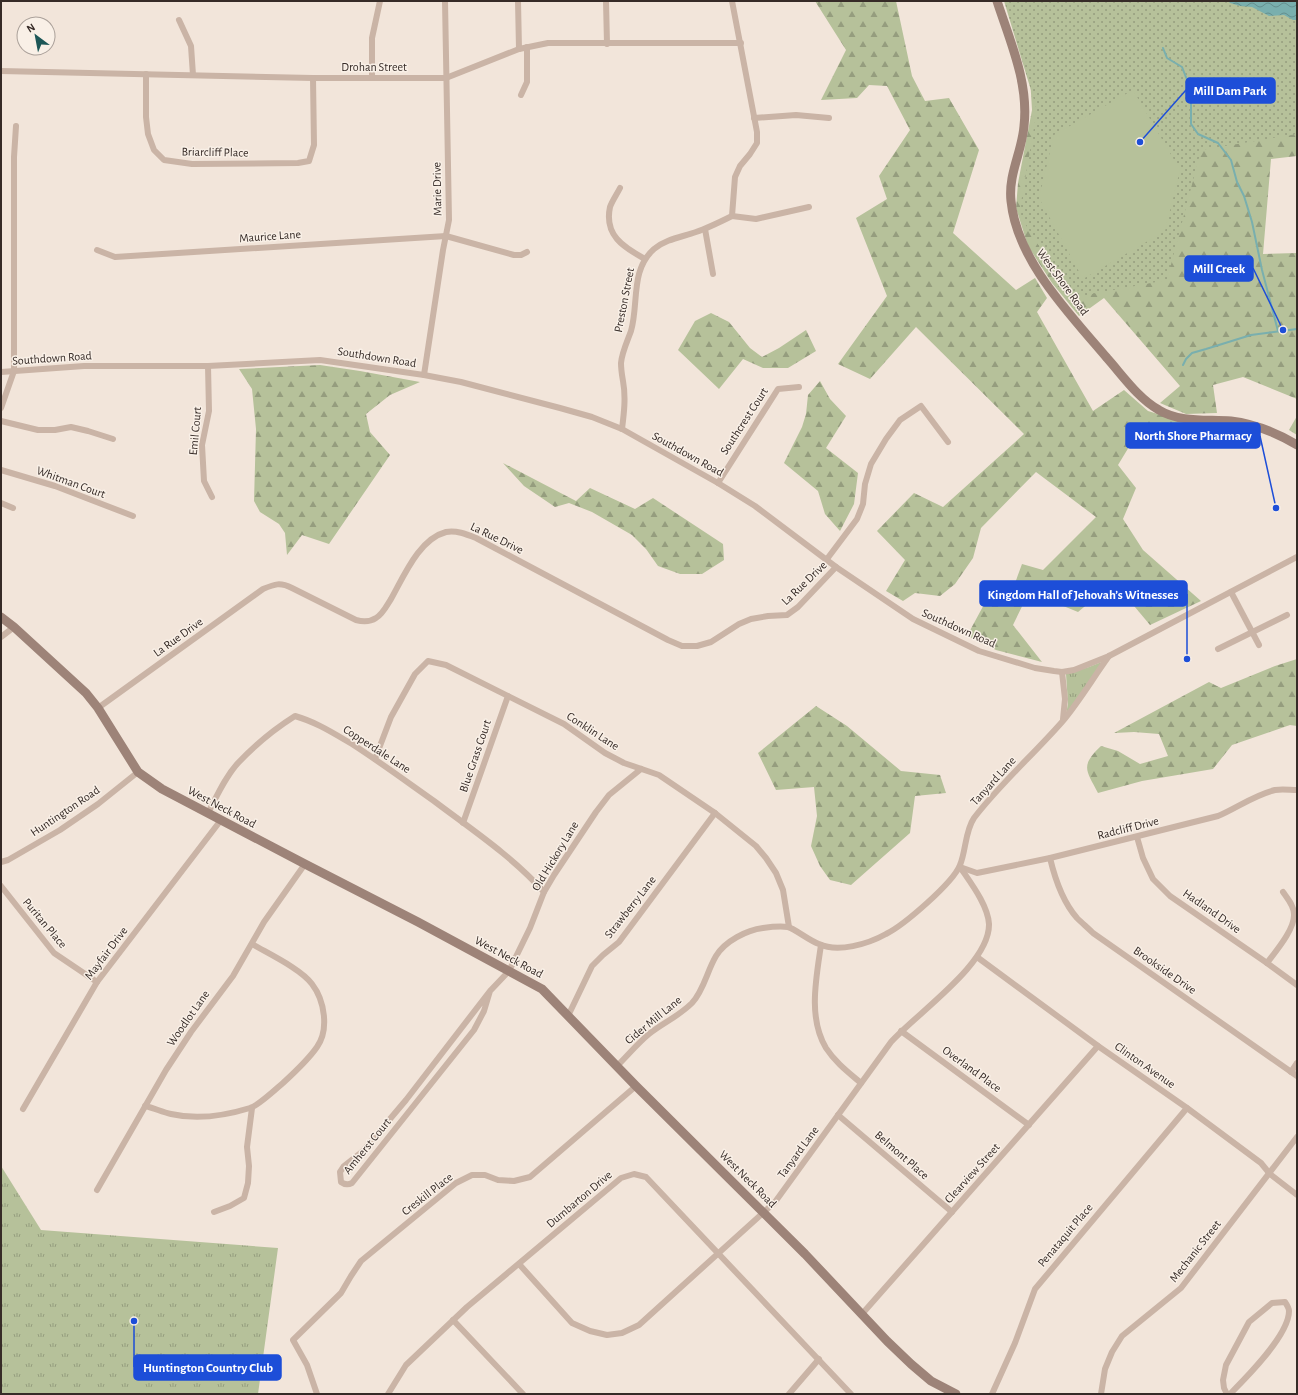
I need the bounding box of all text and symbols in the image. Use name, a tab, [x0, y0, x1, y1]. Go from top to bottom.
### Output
north arrow	[16, 16, 56, 56]
text: N	[25, 21, 37, 35]
street label: Drohan Street	[341, 61, 407, 73]
callout: Mill Dam Park	[1186, 78, 1275, 103]
text: Mill Dam Park	[1193, 85, 1267, 98]
street label: Briarcliff Place	[181, 145, 249, 159]
street label: Marie Drive	[431, 162, 443, 216]
street label: Maurice Lane	[239, 228, 301, 244]
street label: West Shore Road	[1035, 247, 1091, 317]
callout: Mill Creek	[1185, 256, 1253, 281]
text: Mill Creek	[1193, 263, 1246, 276]
street label: Preston Street	[612, 266, 636, 333]
street label: Southdown Road	[337, 345, 417, 369]
street label: Southdown Road	[12, 349, 92, 367]
street label: Southcrest Court	[718, 385, 770, 457]
street label: Emil Court	[187, 406, 203, 456]
callout: North Shore Pharmacy	[1126, 423, 1260, 448]
street label: Southdown Road	[650, 429, 726, 479]
text: North Shore Pharmacy	[1134, 430, 1252, 443]
street label: Whitman Court	[35, 464, 107, 500]
street label: La Rue Drive	[469, 520, 525, 556]
street label: La Rue Drive	[779, 559, 829, 607]
callout: Kingdom Hall of Jehovah’s Witnesses	[980, 581, 1187, 606]
text: Kingdom Hall of Jehovah’s Witnesses	[988, 589, 1178, 602]
street label: Southdown Road	[920, 606, 998, 650]
street label: La Rue Drive	[151, 615, 205, 659]
street label: Conklin Lane	[565, 710, 621, 752]
street label: Blue Grass Court	[457, 718, 493, 794]
street label: Copperdale Lane	[341, 723, 413, 775]
street label: Tanyard Lane	[968, 754, 1019, 808]
street label: Huntington Road	[28, 784, 102, 838]
street label: West Neck Road	[186, 784, 258, 830]
street label: Radcliff Drive	[1096, 815, 1160, 841]
street label: Old Hickory Lane	[530, 819, 581, 893]
street label: Strawberry Lane	[602, 874, 659, 941]
street label: Hadland Drive	[1181, 887, 1243, 935]
street label: Puritan Place	[21, 896, 69, 950]
street label: Mayfair Drive	[82, 924, 130, 982]
street label: West Neck Road	[473, 934, 545, 980]
street label: Brookside Drive	[1131, 944, 1199, 996]
street label: Woodlot Lane	[164, 988, 212, 1048]
street label: Cider Mill Lane	[622, 994, 684, 1046]
street label: Clinton Avenue	[1113, 1040, 1177, 1090]
street label: Overland Place	[940, 1044, 1004, 1094]
street label: Amherst Court	[341, 1116, 393, 1176]
street label: Tanyard Lane	[775, 1124, 822, 1181]
street label: Belmont Place	[873, 1128, 931, 1182]
street label: Clearview Street	[942, 1141, 1002, 1205]
street label: West Neck Road	[717, 1148, 779, 1210]
street label: Dumbarton Drive	[544, 1168, 614, 1230]
street label: Creskill Place	[399, 1170, 455, 1218]
street label: Penataquit Place	[1035, 1201, 1095, 1269]
street label: Mechanic Street	[1167, 1218, 1223, 1284]
callout: Huntington Country Club	[134, 1355, 281, 1380]
text: Huntington Country Club	[143, 1362, 273, 1375]

